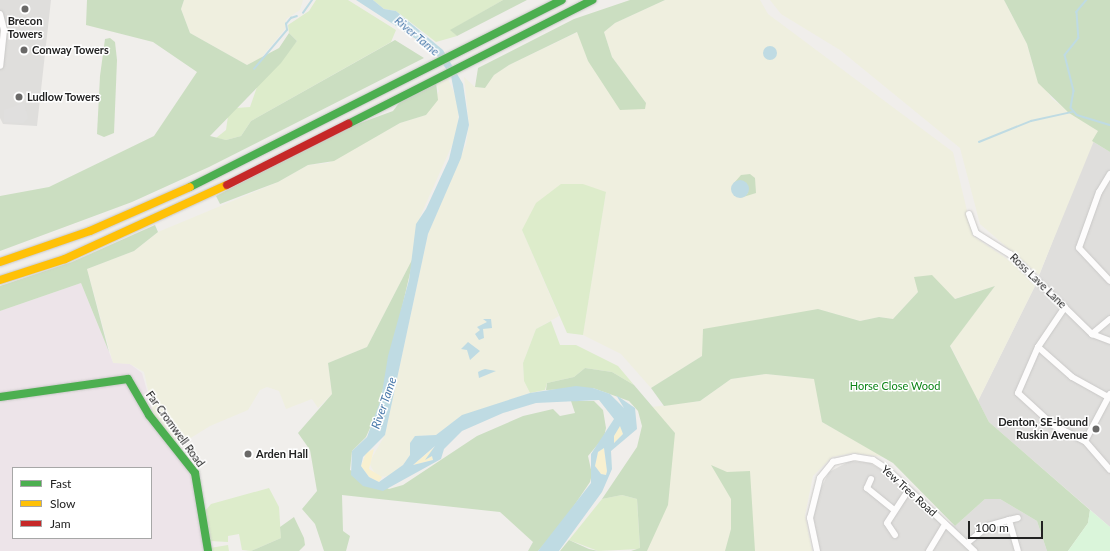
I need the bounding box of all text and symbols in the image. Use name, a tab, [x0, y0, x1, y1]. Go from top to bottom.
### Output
marker: Brecon Towers	[20, 4, 30, 14]
water label: River Tame	[392, 13, 442, 59]
place label: Brecon Towers	[7, 15, 43, 41]
place label: Conway Towers	[32, 43, 109, 57]
marker: Conway Towers	[19, 45, 29, 55]
place label: Ludlow Towers	[27, 90, 100, 104]
marker: Ludlow Towers	[14, 92, 24, 102]
street label: Ross Lave Lane	[1007, 251, 1069, 311]
water label: River Tame	[368, 375, 400, 431]
park label: Horse Close Wood	[850, 379, 940, 393]
street label: Far Cromwell Road	[143, 388, 207, 470]
place label: Denton, SE-bound Ruskin Avenue	[998, 416, 1088, 442]
marker: Denton, SE-bound Ruskin Avenue	[1091, 424, 1101, 434]
place label: Arden Hall	[256, 447, 308, 461]
marker: Arden Hall	[243, 449, 253, 459]
street label: Yew Tree Road	[878, 462, 940, 520]
legend	[12, 467, 152, 539]
text: Fast	[50, 476, 71, 491]
text: Slow	[50, 496, 75, 511]
scale bar	[970, 513, 1045, 539]
text: Jam	[50, 516, 71, 531]
text: 100 m	[975, 520, 1009, 535]

